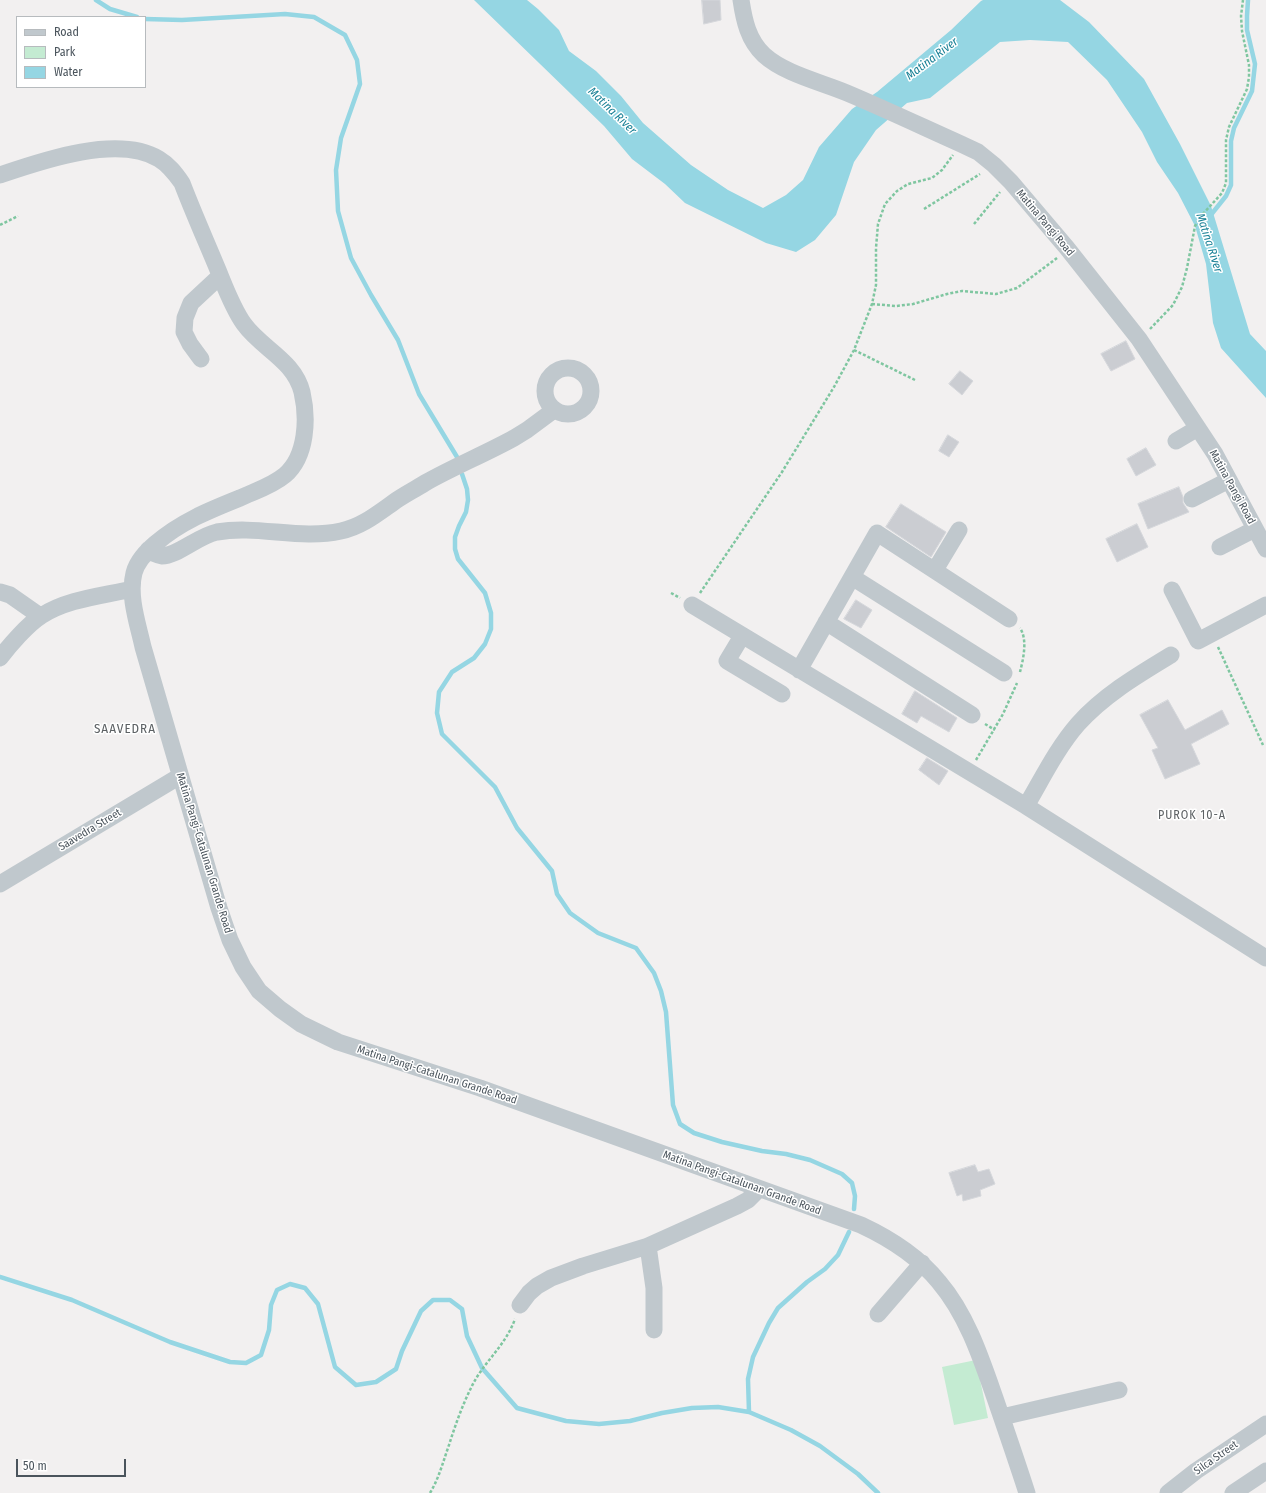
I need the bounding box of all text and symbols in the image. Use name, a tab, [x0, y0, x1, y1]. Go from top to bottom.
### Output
legend	[16, 16, 146, 88]
text: Road	[54, 25, 79, 39]
water label: Matina River	[903, 35, 961, 83]
text: Park	[54, 45, 75, 59]
text: Water	[54, 65, 82, 79]
water label: Matina River	[585, 84, 639, 138]
street label: Matina Pangi Road	[1013, 187, 1077, 259]
water label: Matina River	[1193, 212, 1225, 274]
street label: Matina Pangi Road	[1206, 447, 1258, 527]
district label: SAAVEDRA	[94, 721, 156, 737]
street label: Matina Pangi-Catalunan Grande Road	[173, 771, 235, 935]
street label: Saavedra Street	[56, 806, 124, 854]
district label: PUROK 10-A	[1158, 809, 1226, 823]
street label: Matina Pangi-Catalunan Grande Road	[355, 1043, 519, 1107]
street label: Matina Pangi-Catalunan Grande Road	[661, 1148, 823, 1218]
street label: Silca Street	[1191, 1438, 1241, 1478]
scale bar	[18, 1451, 128, 1477]
text: 50 m	[23, 1459, 47, 1473]

